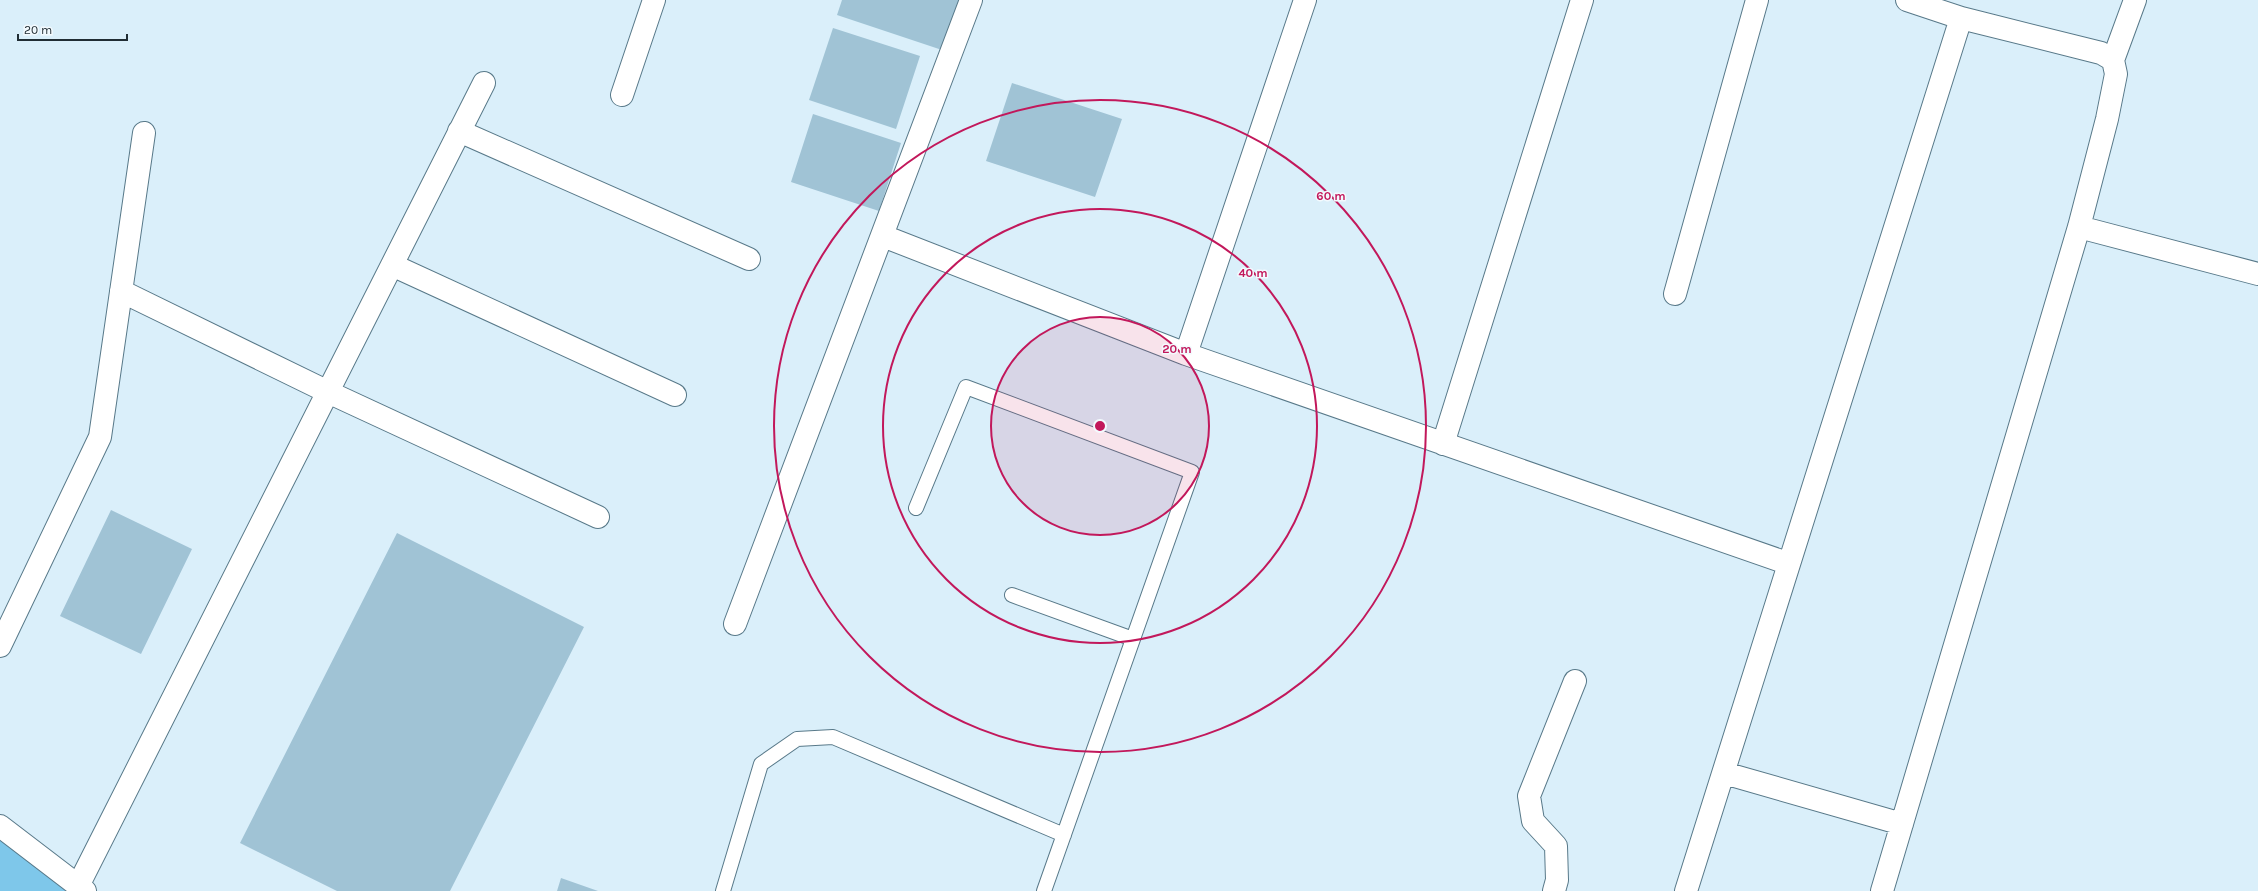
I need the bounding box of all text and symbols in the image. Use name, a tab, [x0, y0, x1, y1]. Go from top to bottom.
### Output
scale bar	[18, 16, 127, 42]
text: 20 m	[24, 23, 52, 37]
text: 60 m	[1316, 189, 1346, 203]
text: 40 m	[1238, 266, 1268, 280]
text: 20 m	[1162, 342, 1192, 356]
centre of rings	[1093, 419, 1107, 433]

